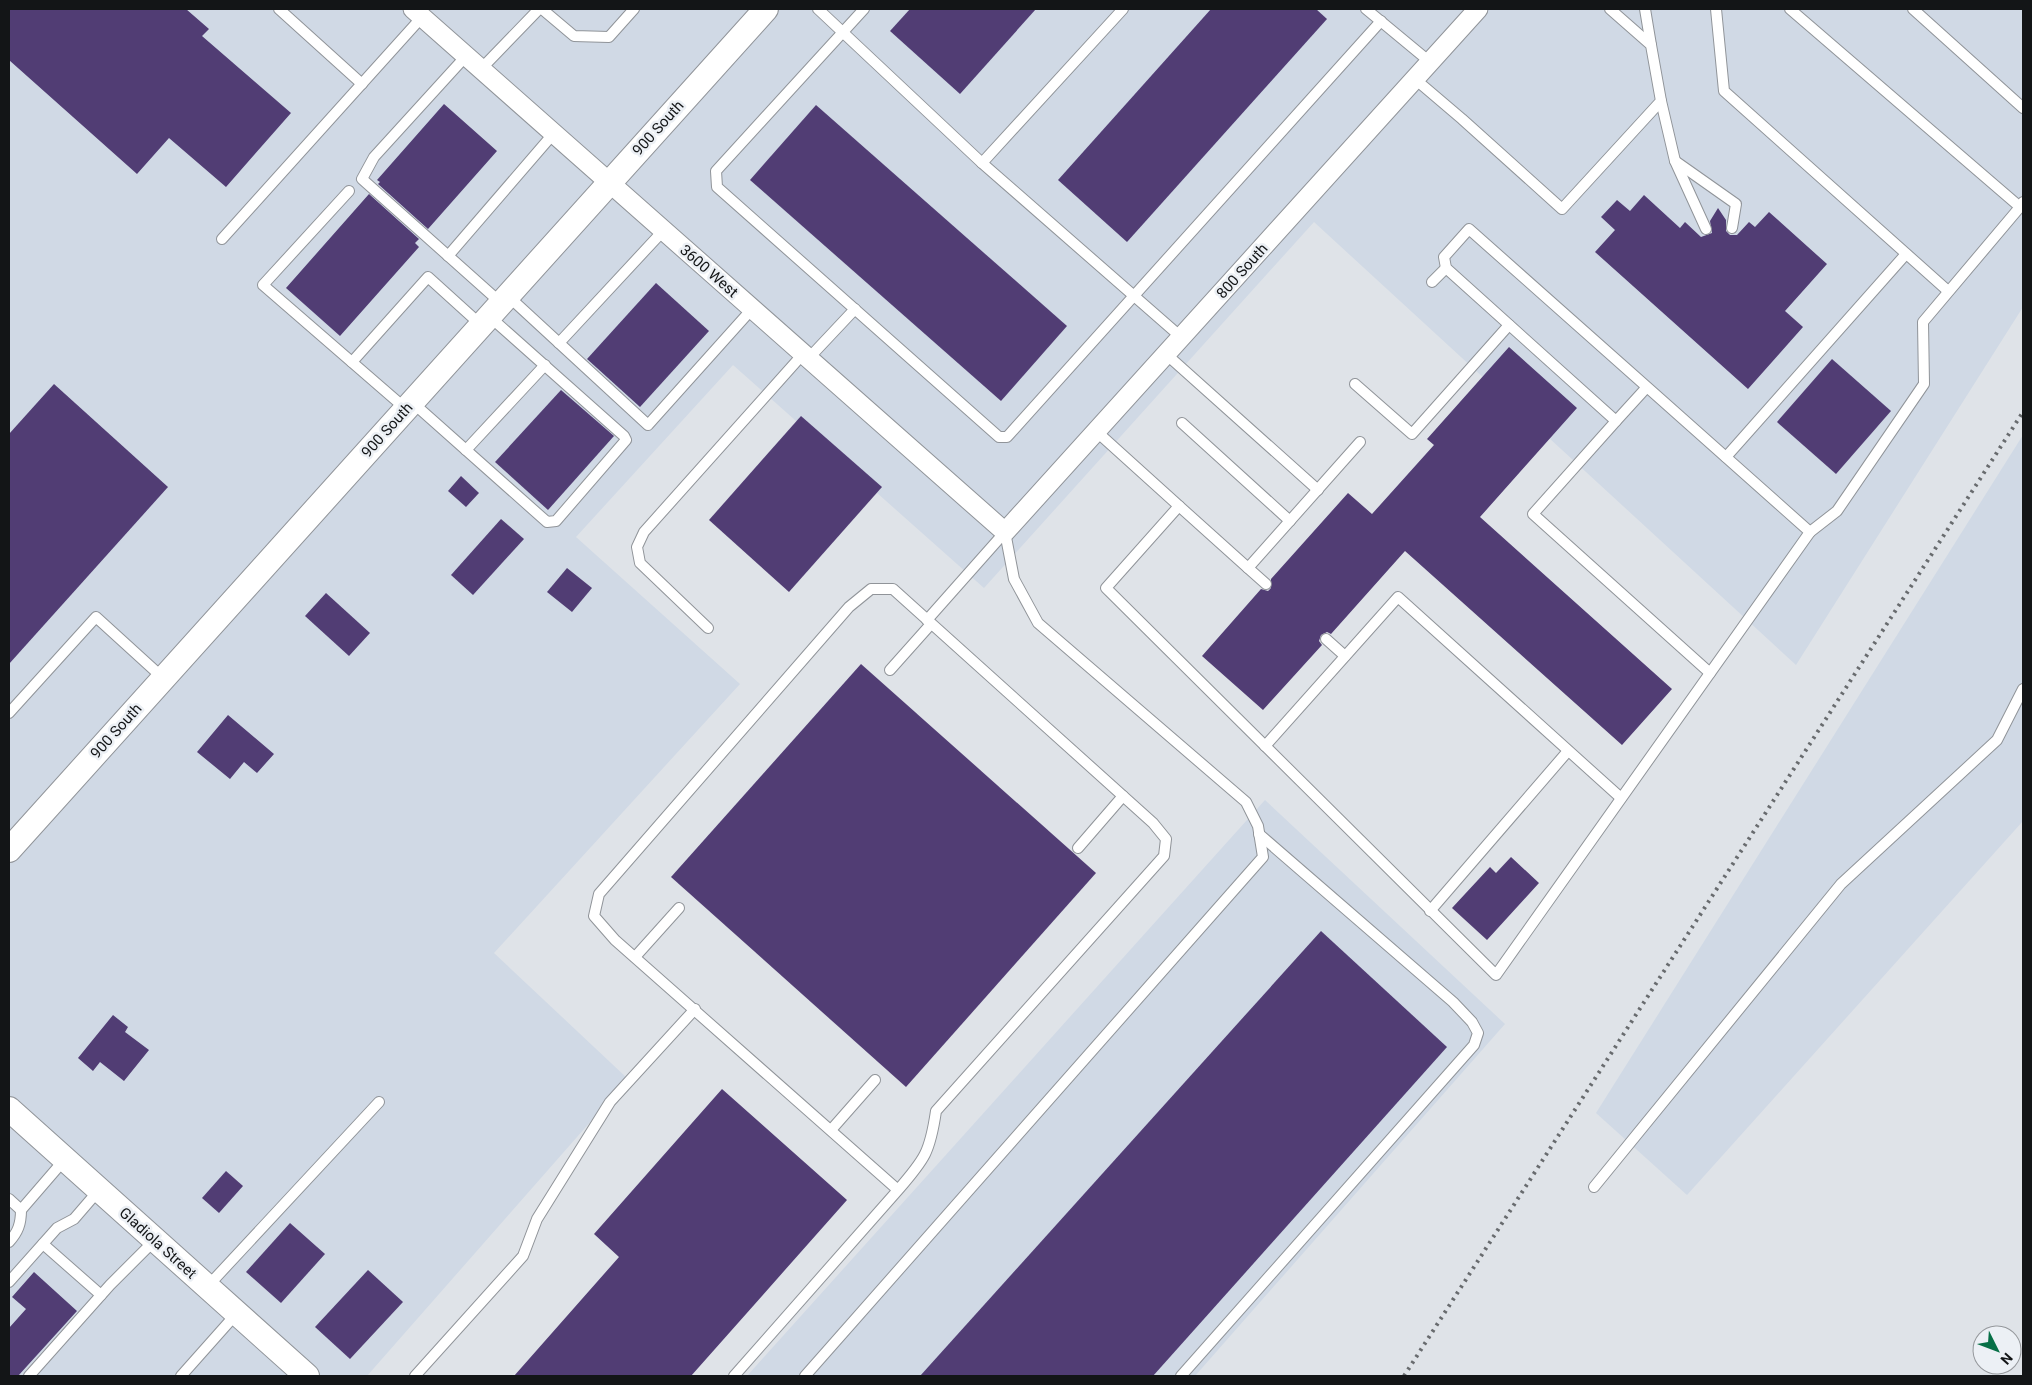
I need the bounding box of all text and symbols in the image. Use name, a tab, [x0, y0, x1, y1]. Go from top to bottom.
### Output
street label: 900 South	[629, 97, 687, 159]
street label: 800 South	[1213, 240, 1271, 302]
street label: 3600 West	[676, 241, 742, 301]
street label: 900 South	[358, 399, 416, 461]
street label: 900 South	[87, 700, 145, 762]
street label: Gladiola Street	[116, 1204, 200, 1282]
north arrow	[1972, 1325, 2022, 1375]
text: N	[1997, 1350, 2016, 1368]

